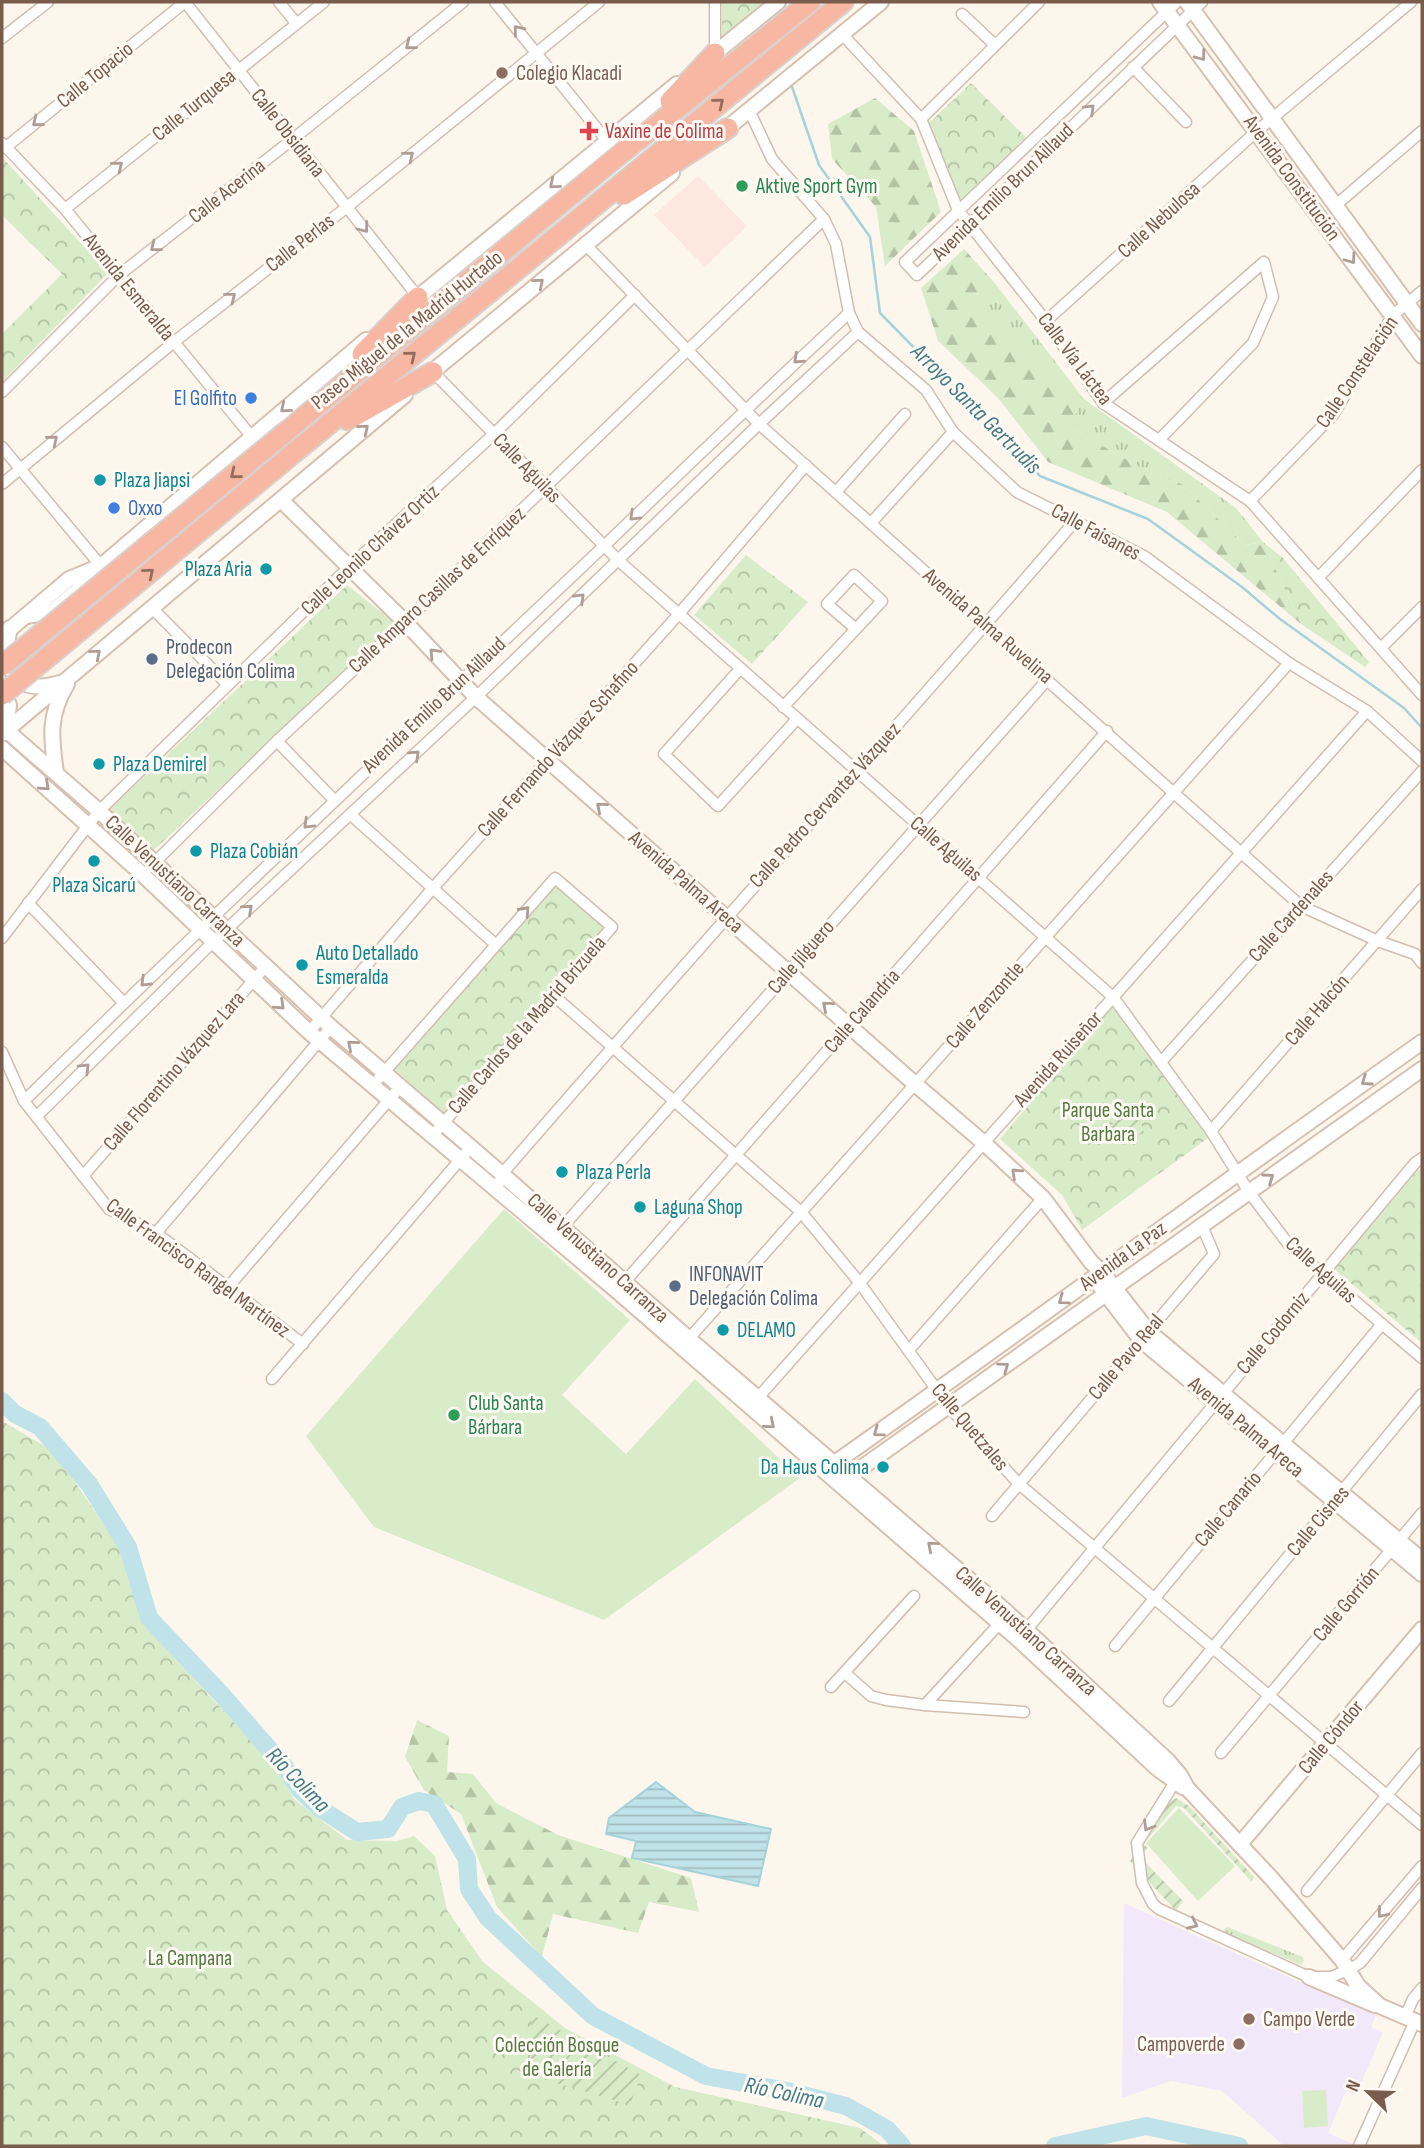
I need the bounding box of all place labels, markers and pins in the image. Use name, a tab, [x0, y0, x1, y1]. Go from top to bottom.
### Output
place label: Colegio Klacadi	[516, 61, 622, 86]
marker: Colegio Klacadi	[494, 65, 510, 81]
place label: Vaxine de Colima	[605, 119, 724, 144]
marker: Vaxine de Colima	[579, 121, 599, 141]
place label: Aktive Sport Gym	[755, 174, 878, 199]
marker: Aktive Sport Gym	[734, 178, 750, 194]
place label: El Golfito	[174, 386, 237, 411]
marker: El Golfito	[243, 390, 259, 406]
place label: Plaza Jiapsi	[114, 468, 190, 493]
marker: Plaza Jiapsi	[92, 472, 108, 488]
place label: Oxxo	[128, 496, 162, 521]
marker: Oxxo	[106, 500, 122, 516]
place label: Plaza Aria	[185, 557, 252, 582]
marker: Plaza Aria	[258, 561, 274, 577]
place label: Prodecon Delegación Colima	[166, 635, 295, 684]
marker: Prodecon Delegación Colima	[144, 651, 160, 667]
place label: Plaza Demirel	[113, 752, 207, 777]
marker: Plaza Demirel	[91, 756, 107, 772]
place label: Plaza Cobián	[210, 839, 298, 864]
marker: Plaza Cobián	[188, 843, 204, 859]
marker: Plaza Sicarú	[86, 853, 102, 869]
place label: Plaza Sicarú	[52, 873, 136, 898]
place label: Auto Detallado Esmeralda	[315, 941, 419, 990]
marker: Auto Detallado Esmeralda	[294, 957, 310, 973]
place label: Plaza Perla	[576, 1160, 651, 1185]
marker: Plaza Perla	[554, 1164, 570, 1180]
place label: Laguna Shop	[654, 1195, 743, 1220]
marker: Laguna Shop	[632, 1199, 648, 1215]
place label: INFONAVIT Delegación Colima	[689, 1262, 818, 1311]
marker: INFONAVIT Delegación Colima	[667, 1278, 683, 1294]
place label: DELAMO	[737, 1318, 796, 1343]
marker: DELAMO	[715, 1322, 731, 1338]
place label: Club Santa Bárbara	[468, 1391, 544, 1440]
marker: Club Santa Bárbara	[446, 1407, 462, 1423]
place label: Da Haus Colima	[760, 1455, 869, 1480]
marker: Da Haus Colima	[875, 1459, 891, 1475]
place label: Campo Verde	[1263, 2007, 1355, 2032]
marker: Campo Verde	[1241, 2011, 1257, 2027]
place label: Campoverde	[1137, 2032, 1225, 2057]
marker: Campoverde	[1231, 2036, 1247, 2052]

